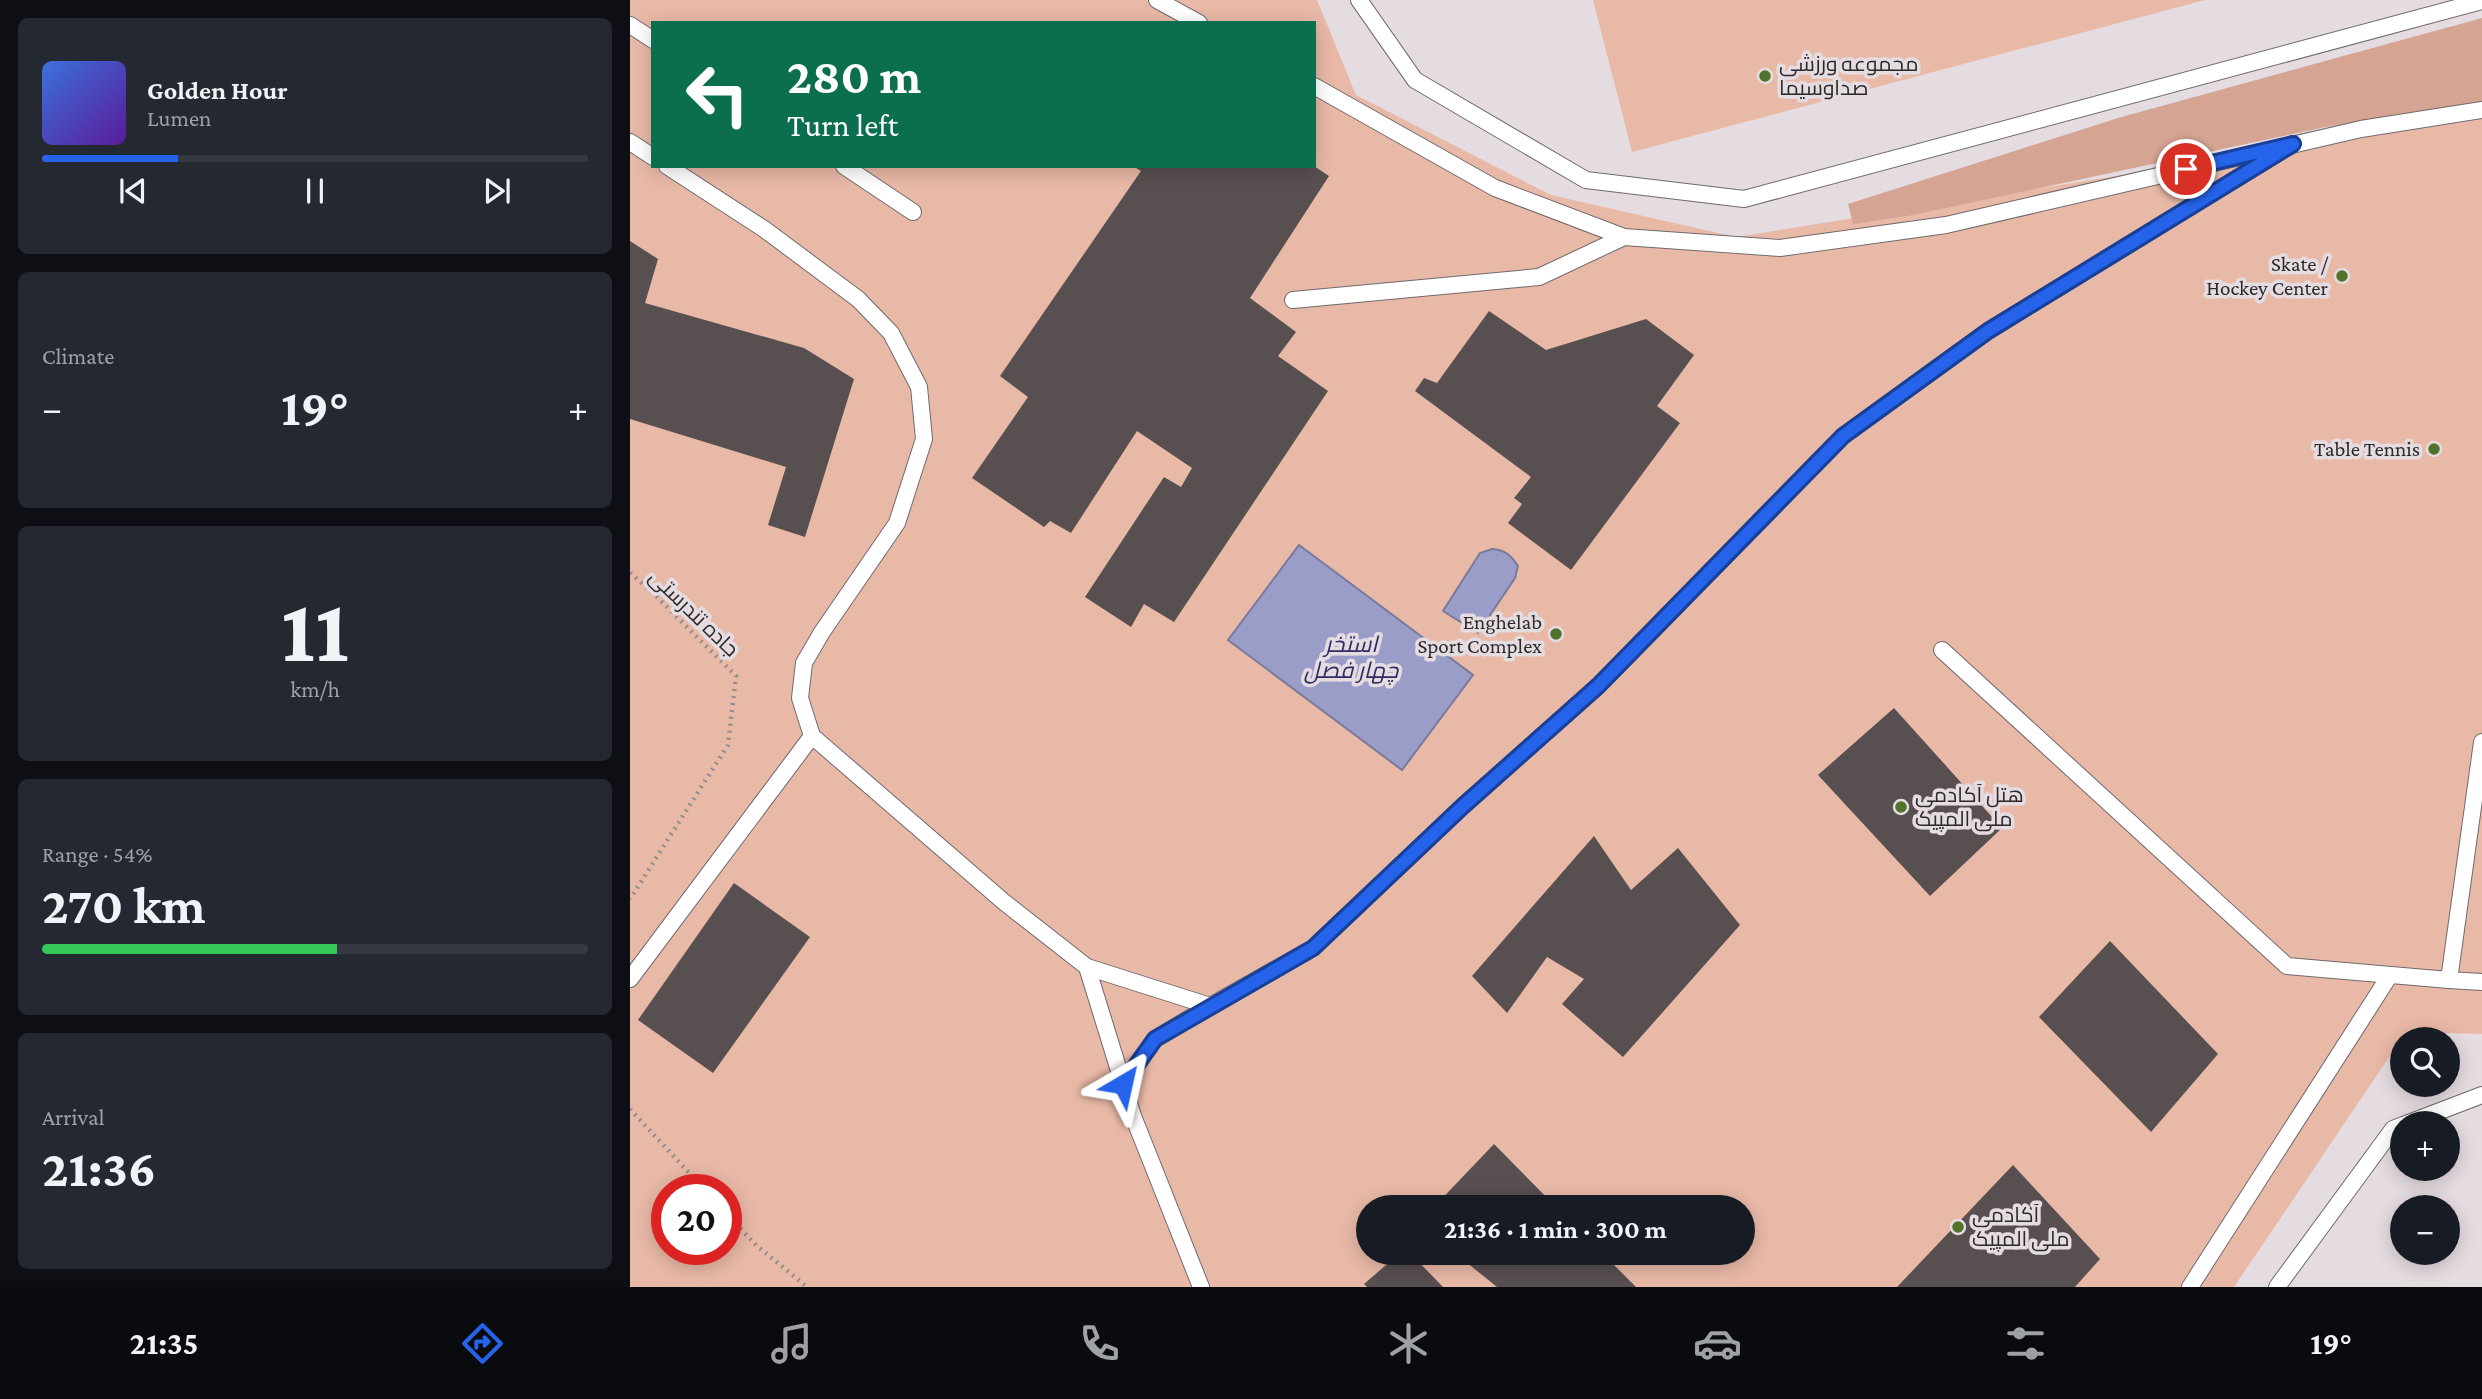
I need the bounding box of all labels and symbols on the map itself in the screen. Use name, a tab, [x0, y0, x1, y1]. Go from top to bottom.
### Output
place label: مجموعه ورزشی صداوسیما	[1779, 52, 1918, 100]
marker: مجموعه ورزشی صداوسیما	[1757, 68, 1773, 84]
pin	[2156, 139, 2216, 199]
place label: Skate / Hockey Center	[2206, 252, 2329, 300]
marker: Skate / Hockey Center	[2334, 268, 2350, 284]
place label: Table Tennis	[2314, 437, 2420, 461]
marker: Table Tennis	[2426, 441, 2442, 457]
street label: جاده تندرستی	[644, 564, 744, 662]
place label: Enghelab Sport Complex	[1417, 610, 1542, 658]
marker: Enghelab Sport Complex	[1548, 626, 1564, 642]
water label: استخر چهار فصل	[1304, 631, 1400, 686]
place label: هتل آکادمی ملی المپیک	[1915, 783, 2024, 832]
marker: هتل آکادمی ملی المپیک	[1893, 799, 1909, 815]
position arrow	[1086, 1047, 1160, 1121]
speed limit sign: 20	[651, 1174, 742, 1265]
place label: آکادمی ملی المپیک	[1972, 1203, 2070, 1252]
marker: آکادمی ملی المپیک	[1950, 1219, 1966, 1235]

